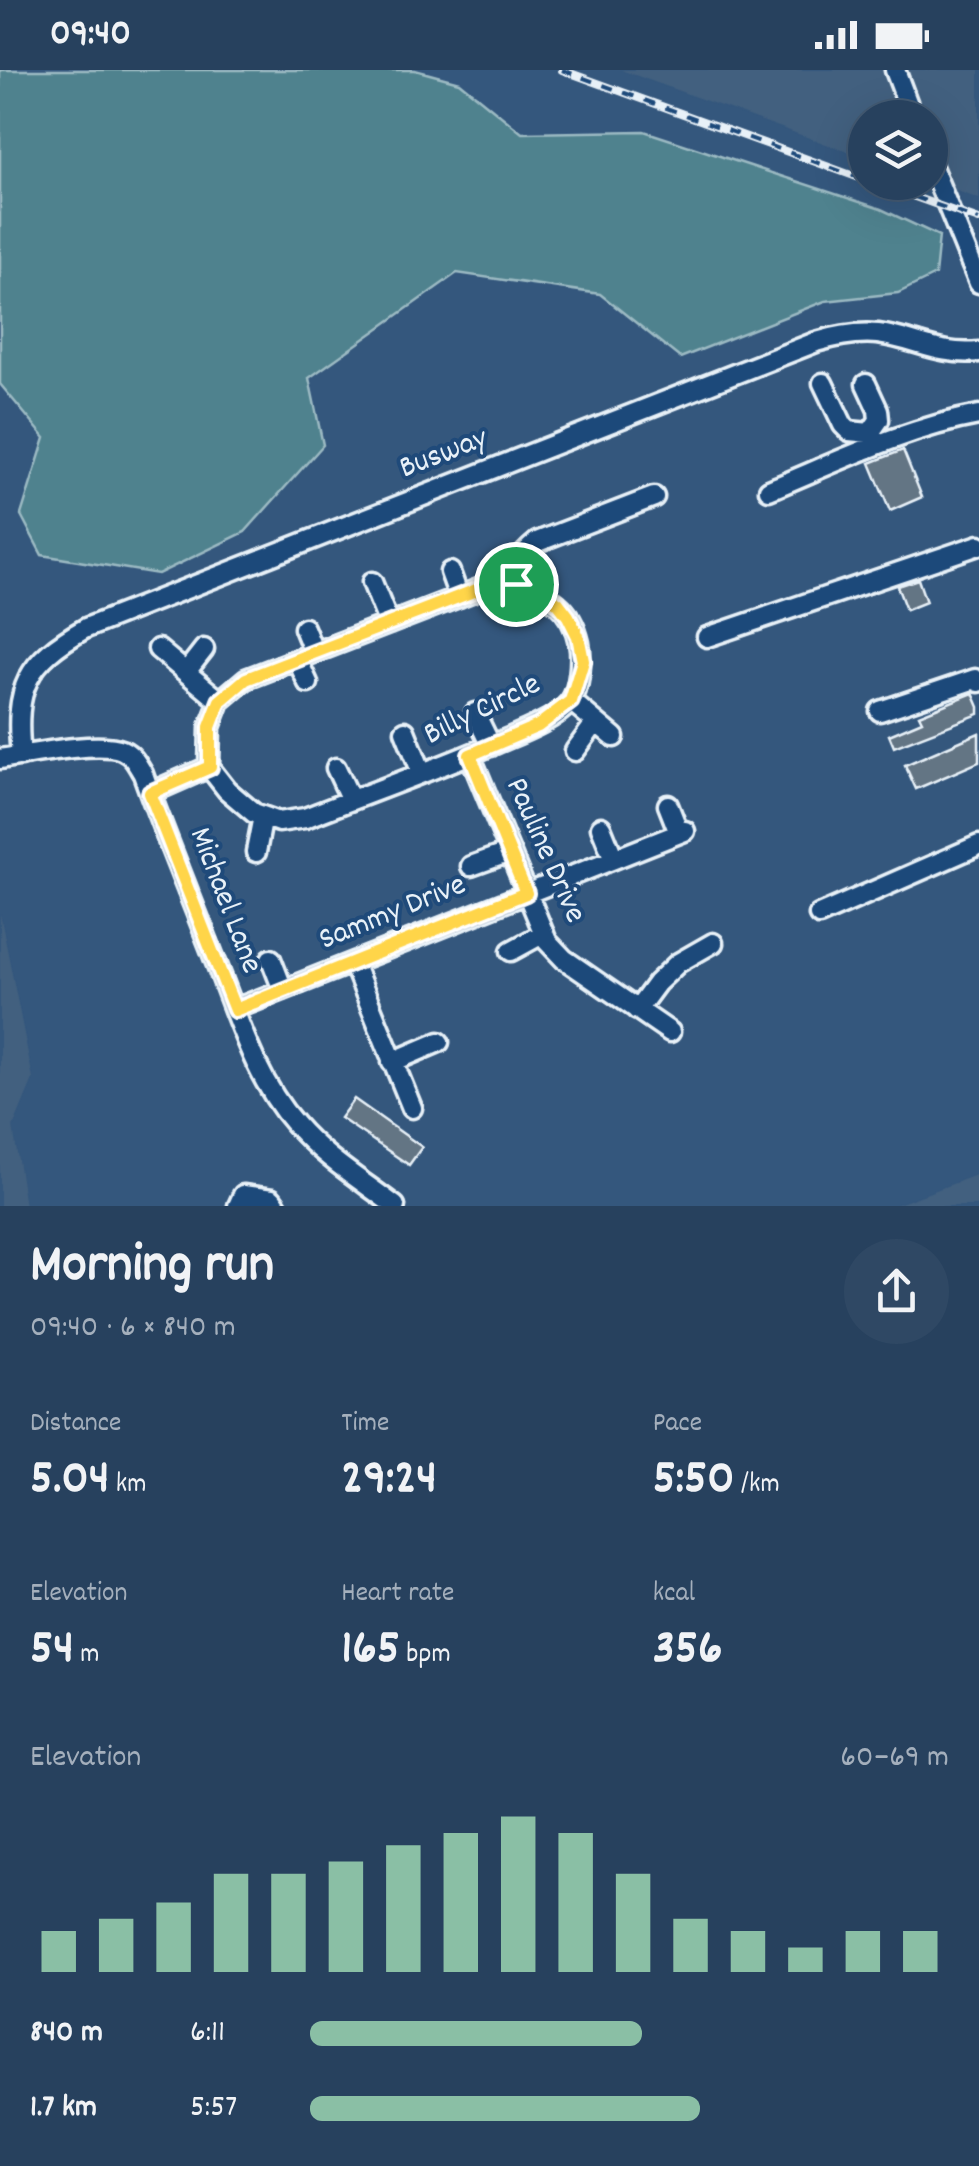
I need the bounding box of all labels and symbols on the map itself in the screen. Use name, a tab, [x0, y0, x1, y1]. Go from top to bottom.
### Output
street label: Busway	[393, 417, 496, 493]
pin	[474, 542, 559, 627]
street label: Billy Circle	[417, 663, 549, 759]
street label: Pauline Drive	[492, 771, 596, 931]
street label: Michael Lane	[175, 821, 273, 981]
street label: Sammy Drive	[313, 864, 473, 964]

